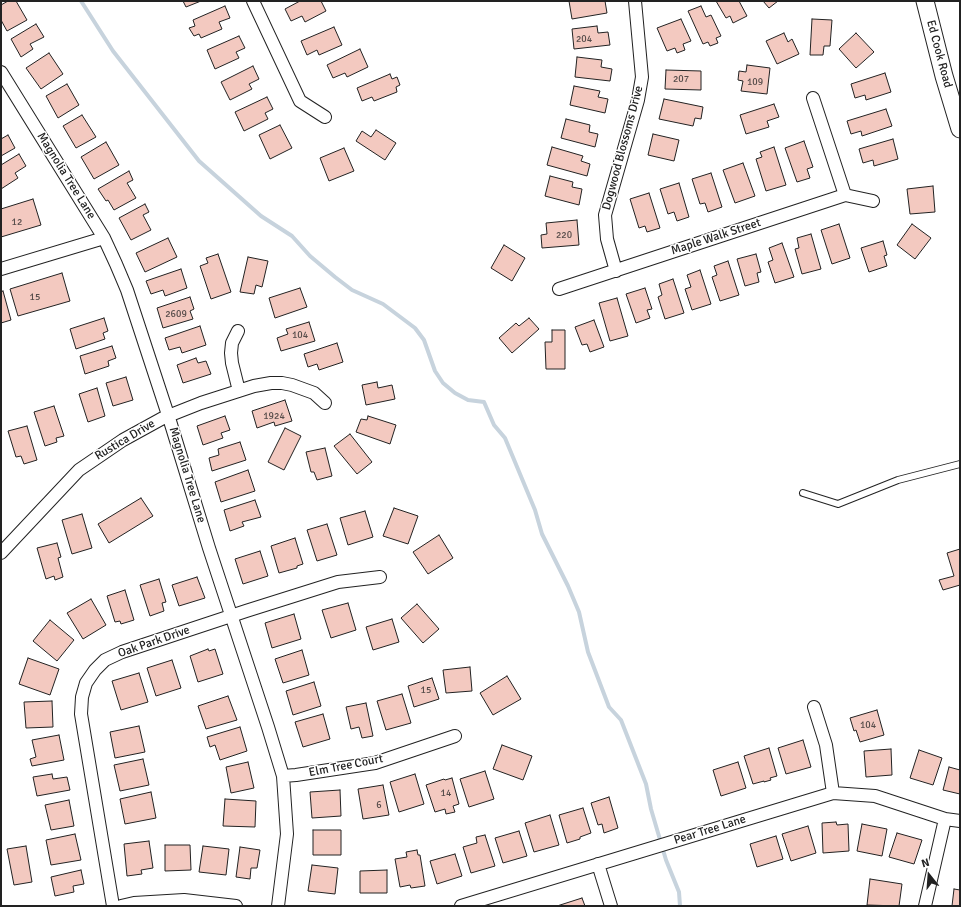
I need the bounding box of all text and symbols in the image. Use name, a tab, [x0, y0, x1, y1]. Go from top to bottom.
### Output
street label: Ed Cook Road	[923, 19, 955, 89]
house number: 204	[576, 33, 592, 45]
house number: 207	[673, 73, 689, 85]
house number: 109	[747, 76, 763, 88]
street label: Dogwood Blossoms Drive	[599, 84, 647, 212]
street label: Magnolia Tree Lane	[34, 130, 98, 222]
house number: 12	[12, 216, 22, 228]
street label: Maple Walk Street	[669, 216, 763, 258]
house number: 220	[556, 229, 572, 241]
house number: 15	[30, 291, 40, 303]
house number: 2609	[165, 308, 187, 320]
house number: 104	[292, 329, 308, 341]
house number: 1924	[263, 410, 285, 422]
street label: Rustica Drive	[92, 416, 158, 464]
street label: Magnolia Tree Lane	[166, 425, 208, 525]
street label: Oak Park Drive	[116, 623, 192, 661]
house number: 15	[421, 684, 431, 696]
house number: 104	[860, 719, 876, 731]
street label: Elm Tree Court	[308, 752, 384, 780]
house number: 14	[441, 787, 451, 799]
house number: 6	[376, 799, 382, 811]
street label: Pear Tree Lane	[672, 812, 748, 848]
north arrow	[909, 855, 949, 895]
text: N	[920, 856, 931, 870]

